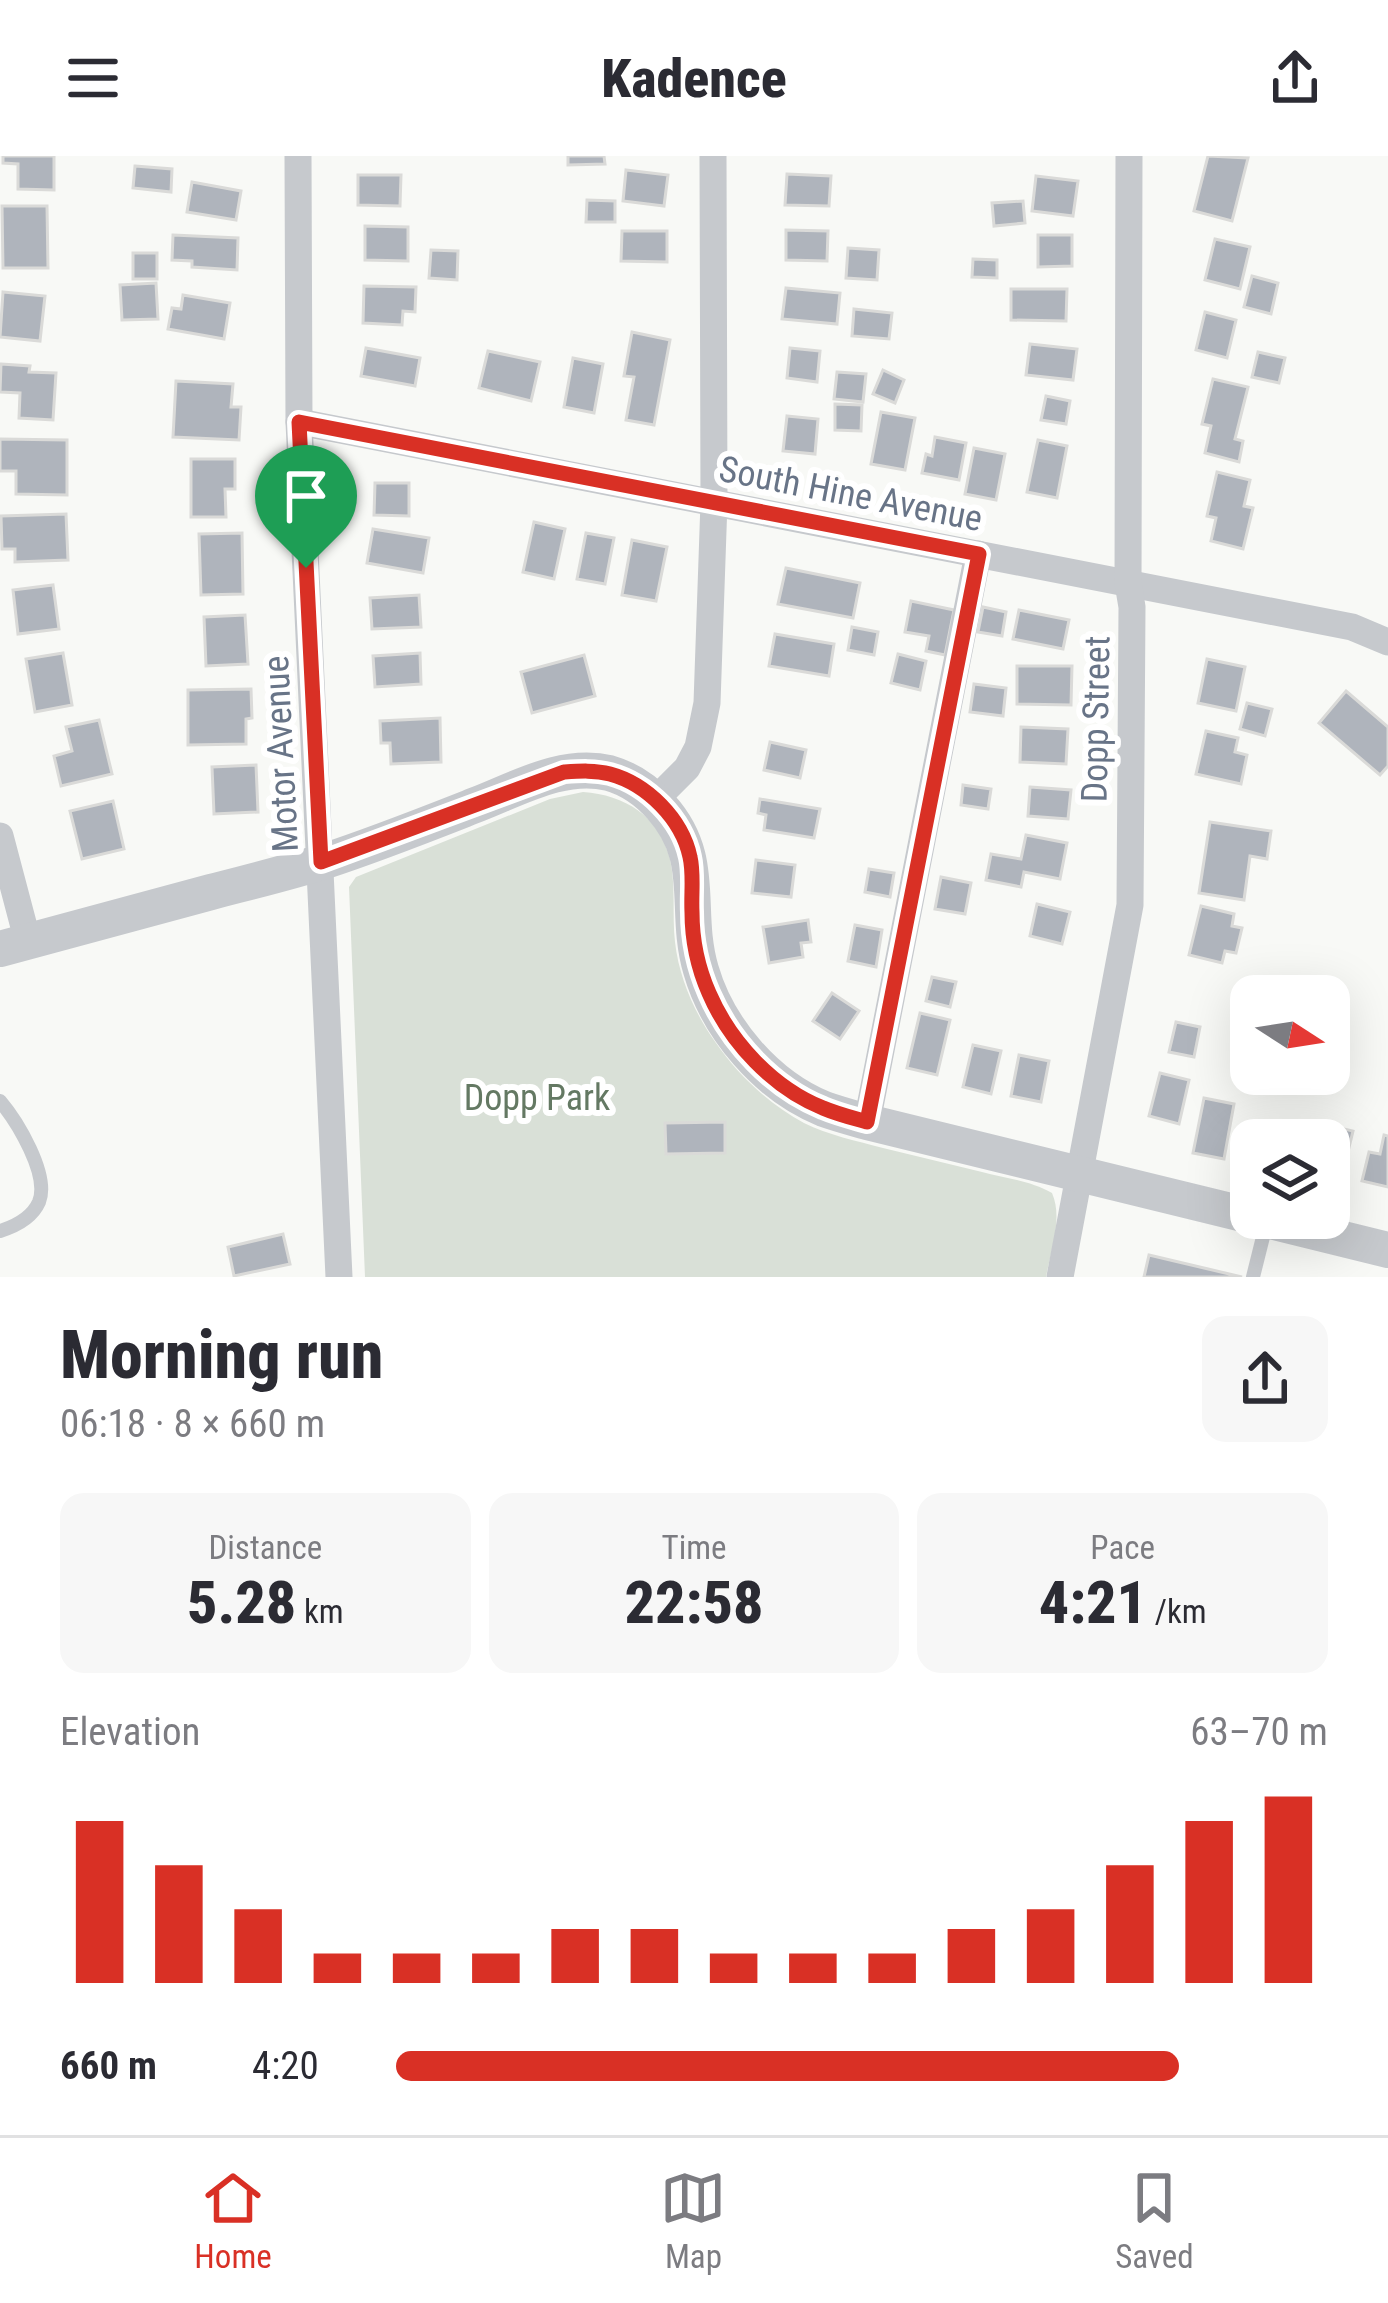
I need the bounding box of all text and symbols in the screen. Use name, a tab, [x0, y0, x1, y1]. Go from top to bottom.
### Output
icon: menu	[60, 45, 126, 111]
icon: share	[1262, 45, 1328, 111]
text: Kadence	[601, 47, 787, 110]
pin	[255, 445, 357, 568]
street label: South Hine Avenue	[716, 448, 986, 540]
icon: arrive	[273, 463, 339, 529]
street label: Dopp Street	[1074, 635, 1118, 803]
street label: Motor Avenue	[255, 655, 307, 853]
north arrow	[1230, 975, 1350, 1095]
map controls	[1230, 975, 1350, 1239]
park label: Dopp Park	[464, 1077, 610, 1119]
button: layers	[1230, 1119, 1350, 1239]
button: share	[1202, 1316, 1328, 1442]
text: Morning run	[60, 1317, 383, 1394]
text: 06:18 · 8 × 660 m	[60, 1401, 325, 1447]
text: Distance	[208, 1528, 322, 1567]
text: Time	[661, 1528, 727, 1567]
text: Pace	[1090, 1528, 1155, 1567]
text: 5.28	[187, 1567, 296, 1638]
text: 22:58	[625, 1567, 763, 1638]
text: 4:21	[1039, 1567, 1147, 1638]
text: km	[296, 1592, 344, 1631]
text: /km	[1147, 1592, 1207, 1631]
text: Elevation	[60, 1709, 200, 1755]
text: 63–70 m	[1190, 1709, 1328, 1755]
text: 660 m	[60, 2043, 157, 2089]
text: 4:20	[252, 2043, 319, 2089]
tab: Home	[194, 2165, 272, 2276]
tab: Map	[660, 2165, 726, 2276]
tab: Saved	[1115, 2165, 1194, 2276]

